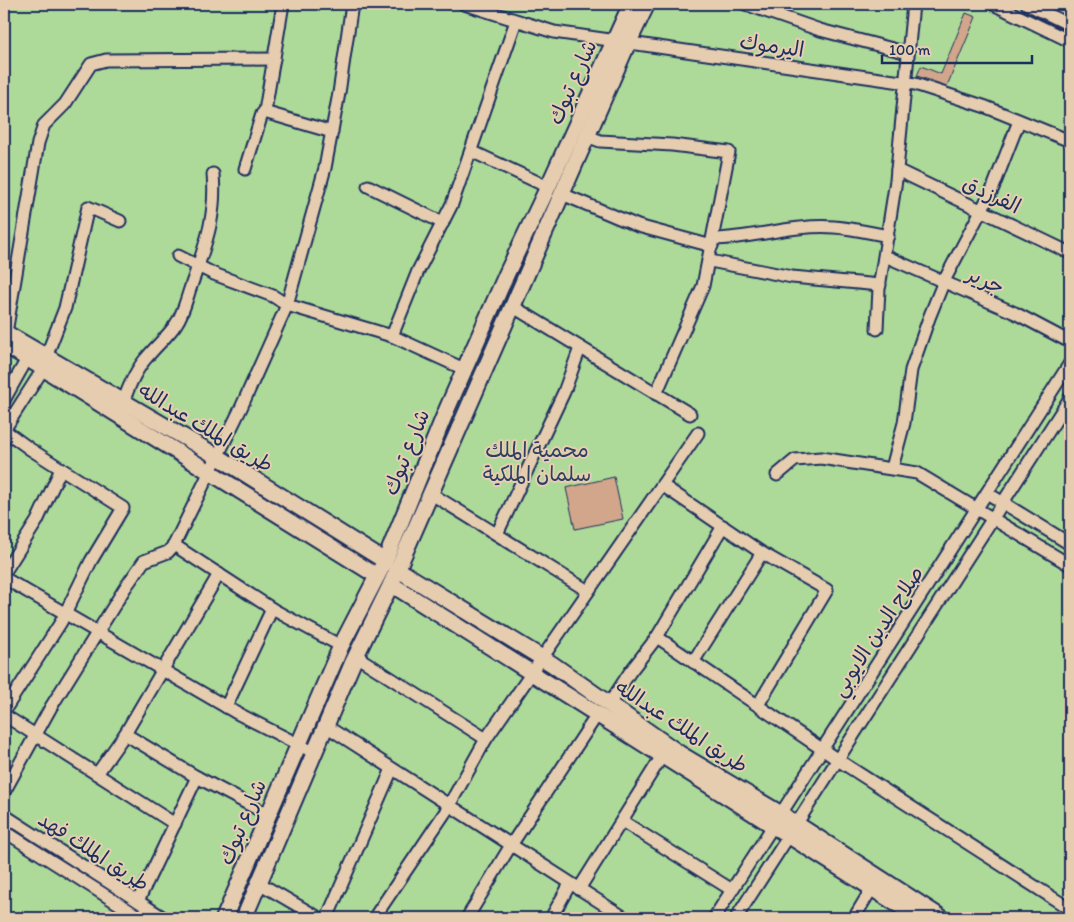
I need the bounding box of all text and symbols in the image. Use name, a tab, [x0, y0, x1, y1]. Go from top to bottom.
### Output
street label: اليرموك	[738, 28, 806, 64]
scale bar	[882, 32, 1032, 64]
street label: شارع تبوك	[542, 36, 605, 130]
text: 100 m	[889, 41, 931, 59]
street label: الفرزدق	[959, 169, 1025, 219]
street label: جرير	[962, 260, 1009, 299]
street label: طريق الملك عبدالله	[134, 377, 278, 478]
street label: شارع تبوك	[377, 405, 437, 500]
park label: محمية الملك سلمان الملكية	[483, 437, 591, 486]
street label: صلاح الدين الايوبي	[825, 561, 934, 705]
street label: طريق الملك عبدالله	[611, 674, 753, 779]
street label: شارع تبوك	[213, 776, 274, 870]
street label: طريق الملك فهد	[34, 806, 154, 896]

